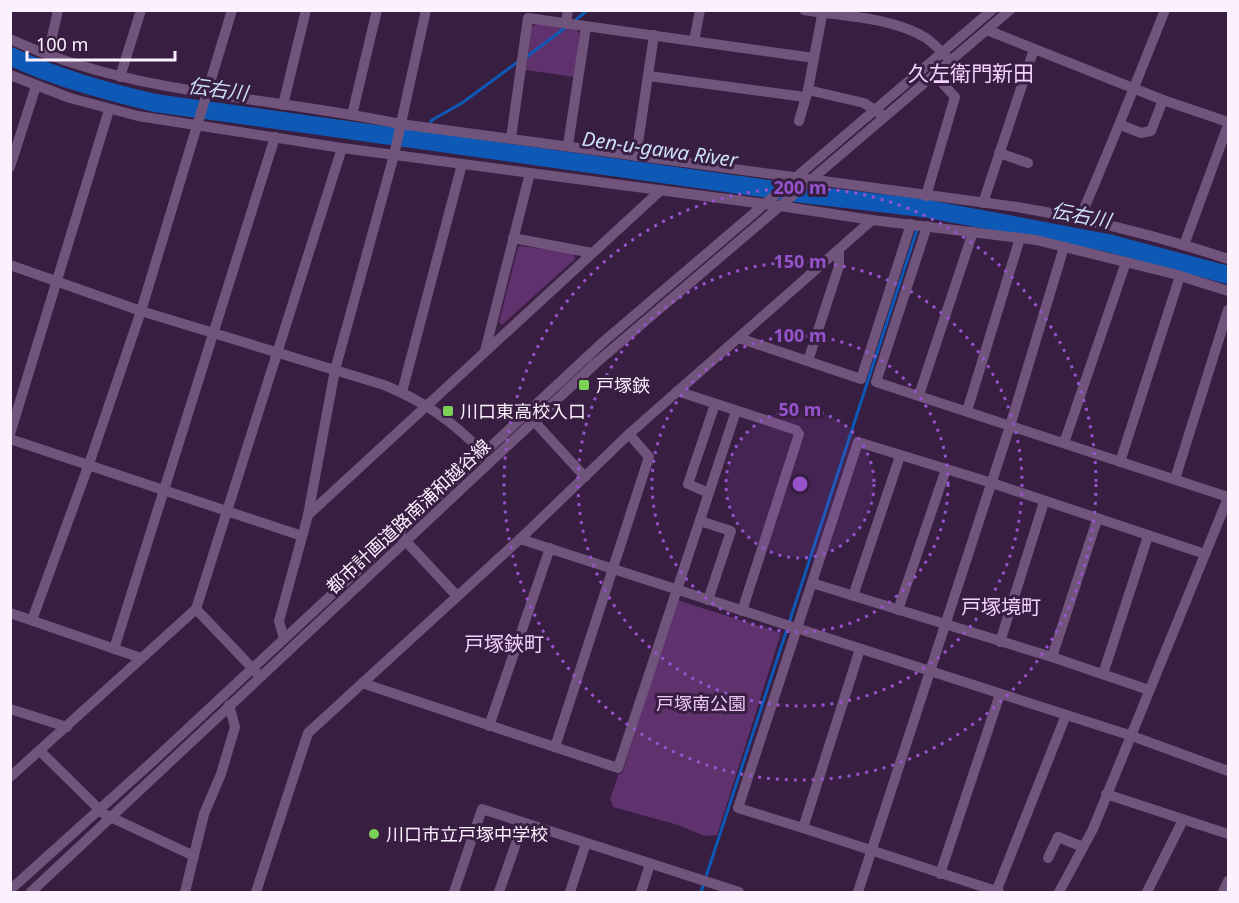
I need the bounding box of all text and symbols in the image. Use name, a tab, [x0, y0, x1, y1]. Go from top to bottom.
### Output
scale bar	[27, 24, 176, 62]
text: 100 m	[36, 32, 88, 56]
district label: 久左衛門新田	[908, 59, 1034, 87]
water label: 伝右川	[186, 71, 252, 107]
water label: Den-u-gawa River	[580, 125, 741, 173]
text: 200 m	[773, 175, 827, 199]
water label: 伝右川	[1049, 196, 1115, 234]
text: 150 m	[773, 249, 827, 273]
text: 100 m	[773, 323, 827, 347]
place label: 戸塚鋏	[596, 373, 650, 397]
marker: 戸塚鋏	[577, 378, 591, 392]
text: 50 m	[779, 397, 821, 421]
place label: 川口東高校入口	[460, 399, 586, 423]
marker: 川口東高校入口	[441, 404, 455, 418]
street label: 都市計画道路南浦和越谷線	[321, 434, 495, 598]
centre of rings	[790, 474, 810, 494]
district label: 戸塚境町	[961, 593, 1041, 620]
district label: 戸塚鋏町	[464, 630, 544, 657]
park label: 戸塚南公園	[656, 691, 746, 715]
place label: 川口市立戸塚中学校	[386, 822, 548, 846]
marker: 川口市立戸塚中学校	[367, 827, 381, 841]

